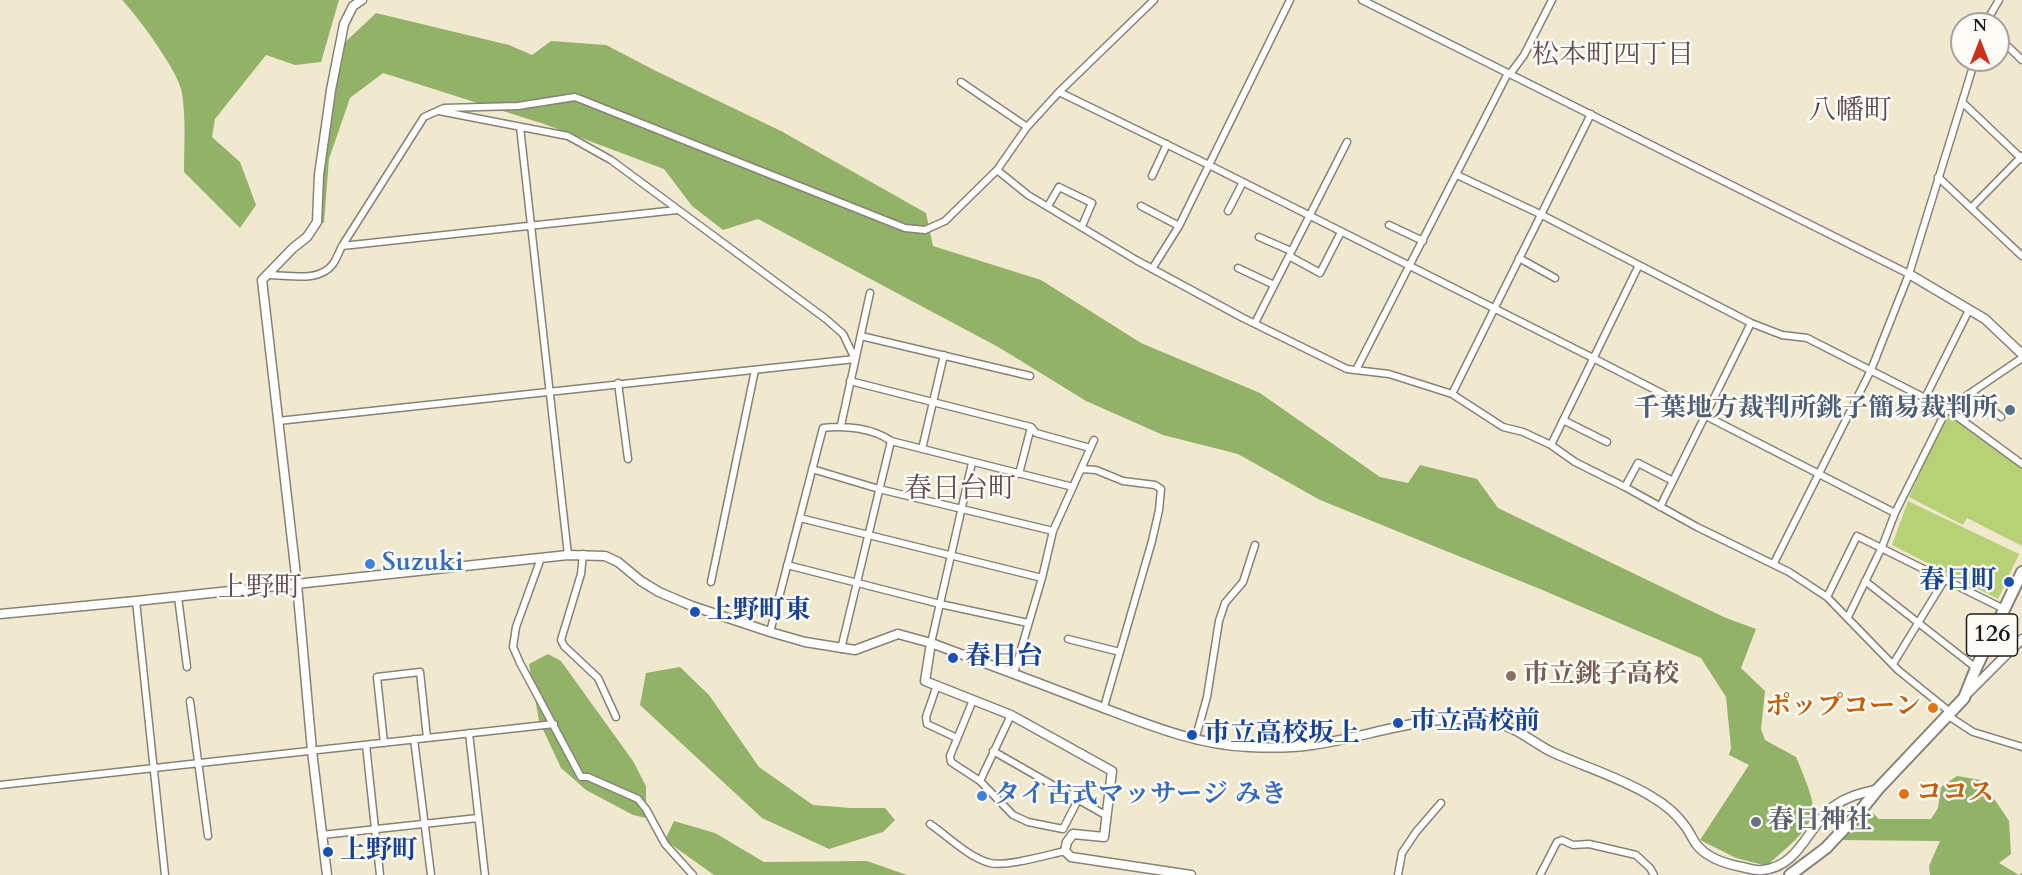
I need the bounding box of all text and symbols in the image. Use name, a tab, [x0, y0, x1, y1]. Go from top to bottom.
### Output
north arrow	[1950, 12, 2010, 72]
text: N	[1973, 15, 1987, 37]
district label: 松本町四丁目	[1532, 41, 1694, 73]
district label: 八幡町	[1808, 96, 1892, 130]
place label: 千葉地方裁判所銚子簡易裁判所	[1634, 394, 1998, 426]
marker: 千葉地方裁判所銚子簡易裁判所	[2003, 403, 2017, 417]
district label: 春日台町	[904, 474, 1016, 508]
place label: Suzuki	[382, 548, 463, 580]
marker: Suzuki	[363, 557, 377, 571]
place label: 春日町	[1919, 566, 1997, 598]
district label: 上野町	[218, 573, 302, 607]
marker: 春日町	[2002, 575, 2016, 589]
place label: 上野町東	[707, 596, 811, 628]
marker: 上野町東	[688, 605, 702, 619]
road number: 126	[1966, 614, 2018, 656]
place label: 春日台	[965, 642, 1043, 674]
marker: 春日台	[946, 651, 960, 665]
place label: 市立銚子高校	[1523, 660, 1679, 692]
marker: 市立銚子高校	[1504, 669, 1518, 683]
place label: ポップコーン	[1765, 692, 1921, 724]
marker: ポップコーン	[1926, 701, 1940, 715]
place label: 市立高校前	[1410, 707, 1540, 739]
marker: 市立高校前	[1391, 716, 1405, 730]
place label: 市立高校坂上	[1204, 719, 1360, 751]
marker: 市立高校坂上	[1185, 728, 1199, 742]
place label: ココス	[1916, 778, 1994, 810]
place label: タイ古式マッサージ みき	[994, 780, 1287, 812]
marker: ココス	[1897, 787, 1911, 801]
marker: タイ古式マッサージ みき	[975, 789, 989, 803]
place label: 春日神社	[1768, 806, 1872, 838]
marker: 春日神社	[1749, 815, 1763, 829]
place label: 上野町	[340, 836, 418, 868]
marker: 上野町	[321, 845, 335, 859]

